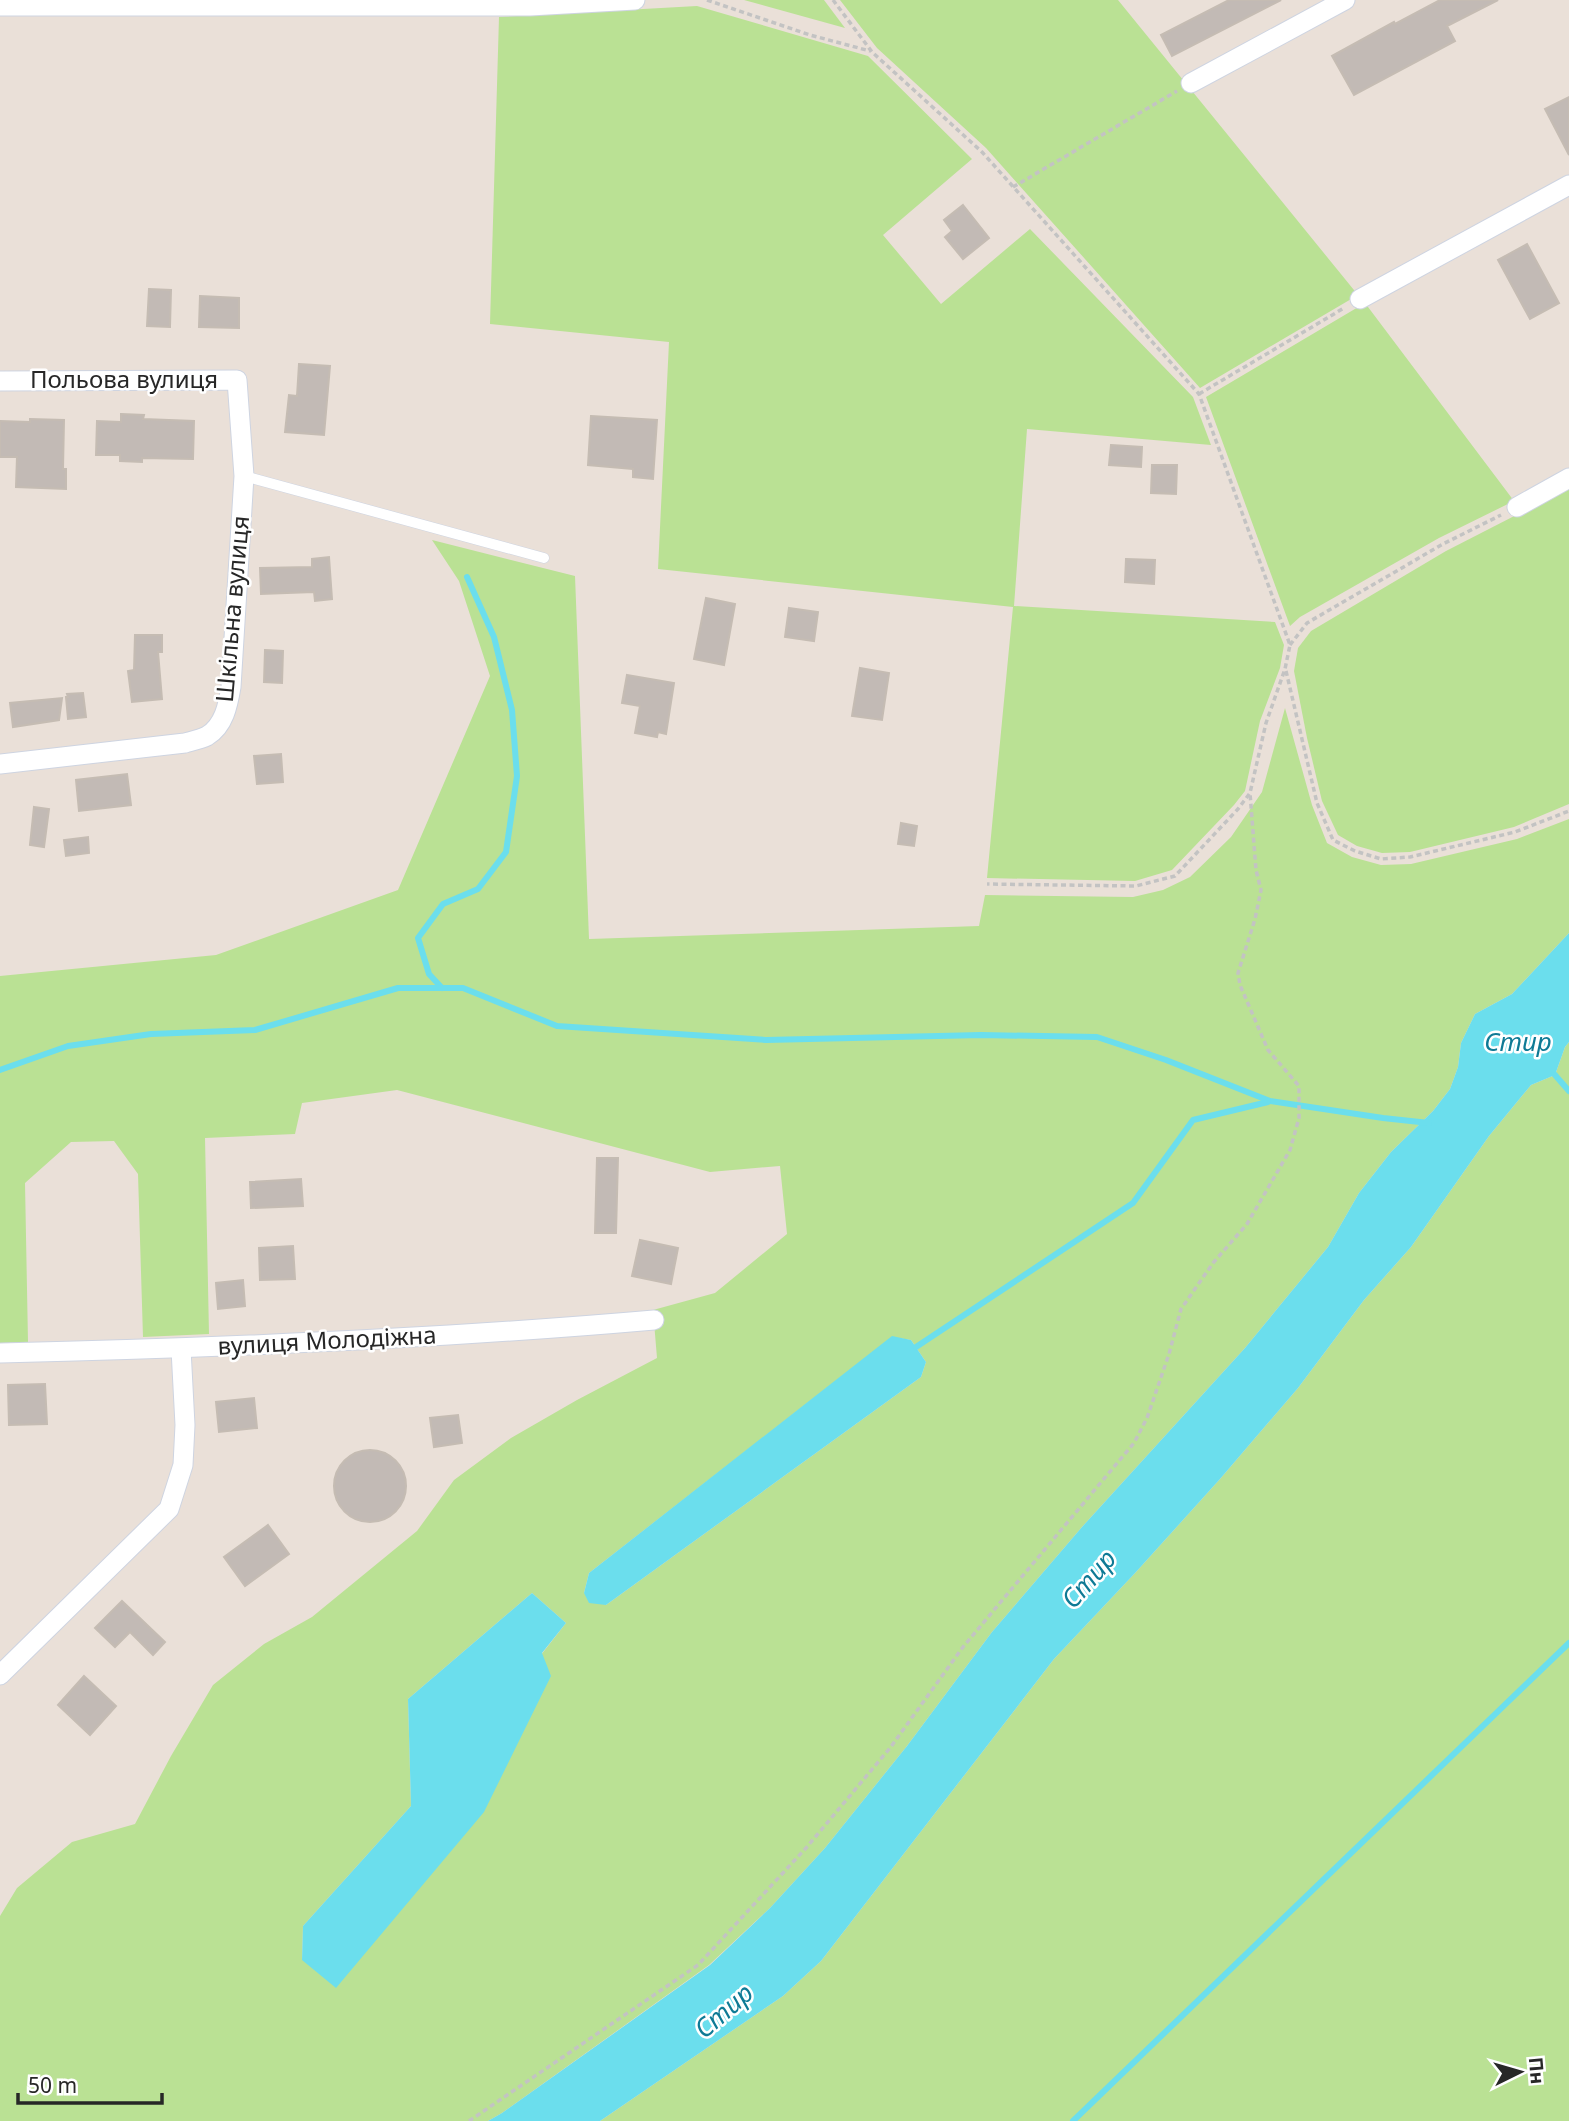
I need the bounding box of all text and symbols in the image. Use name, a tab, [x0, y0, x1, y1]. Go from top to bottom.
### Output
street label: Польова вулиця	[30, 362, 218, 395]
street label: Шкільна вулиця	[207, 514, 256, 704]
water label: Стир	[1484, 1023, 1552, 1059]
street label: вулиця Молодіжна	[217, 1317, 437, 1362]
water label: Стир	[1053, 1541, 1124, 1616]
water label: Стир	[686, 1975, 761, 2046]
north arrow	[1485, 2037, 1555, 2107]
text: Пн	[1523, 2056, 1551, 2085]
scale bar	[18, 2062, 161, 2106]
text: 50 m	[28, 2071, 77, 2099]

